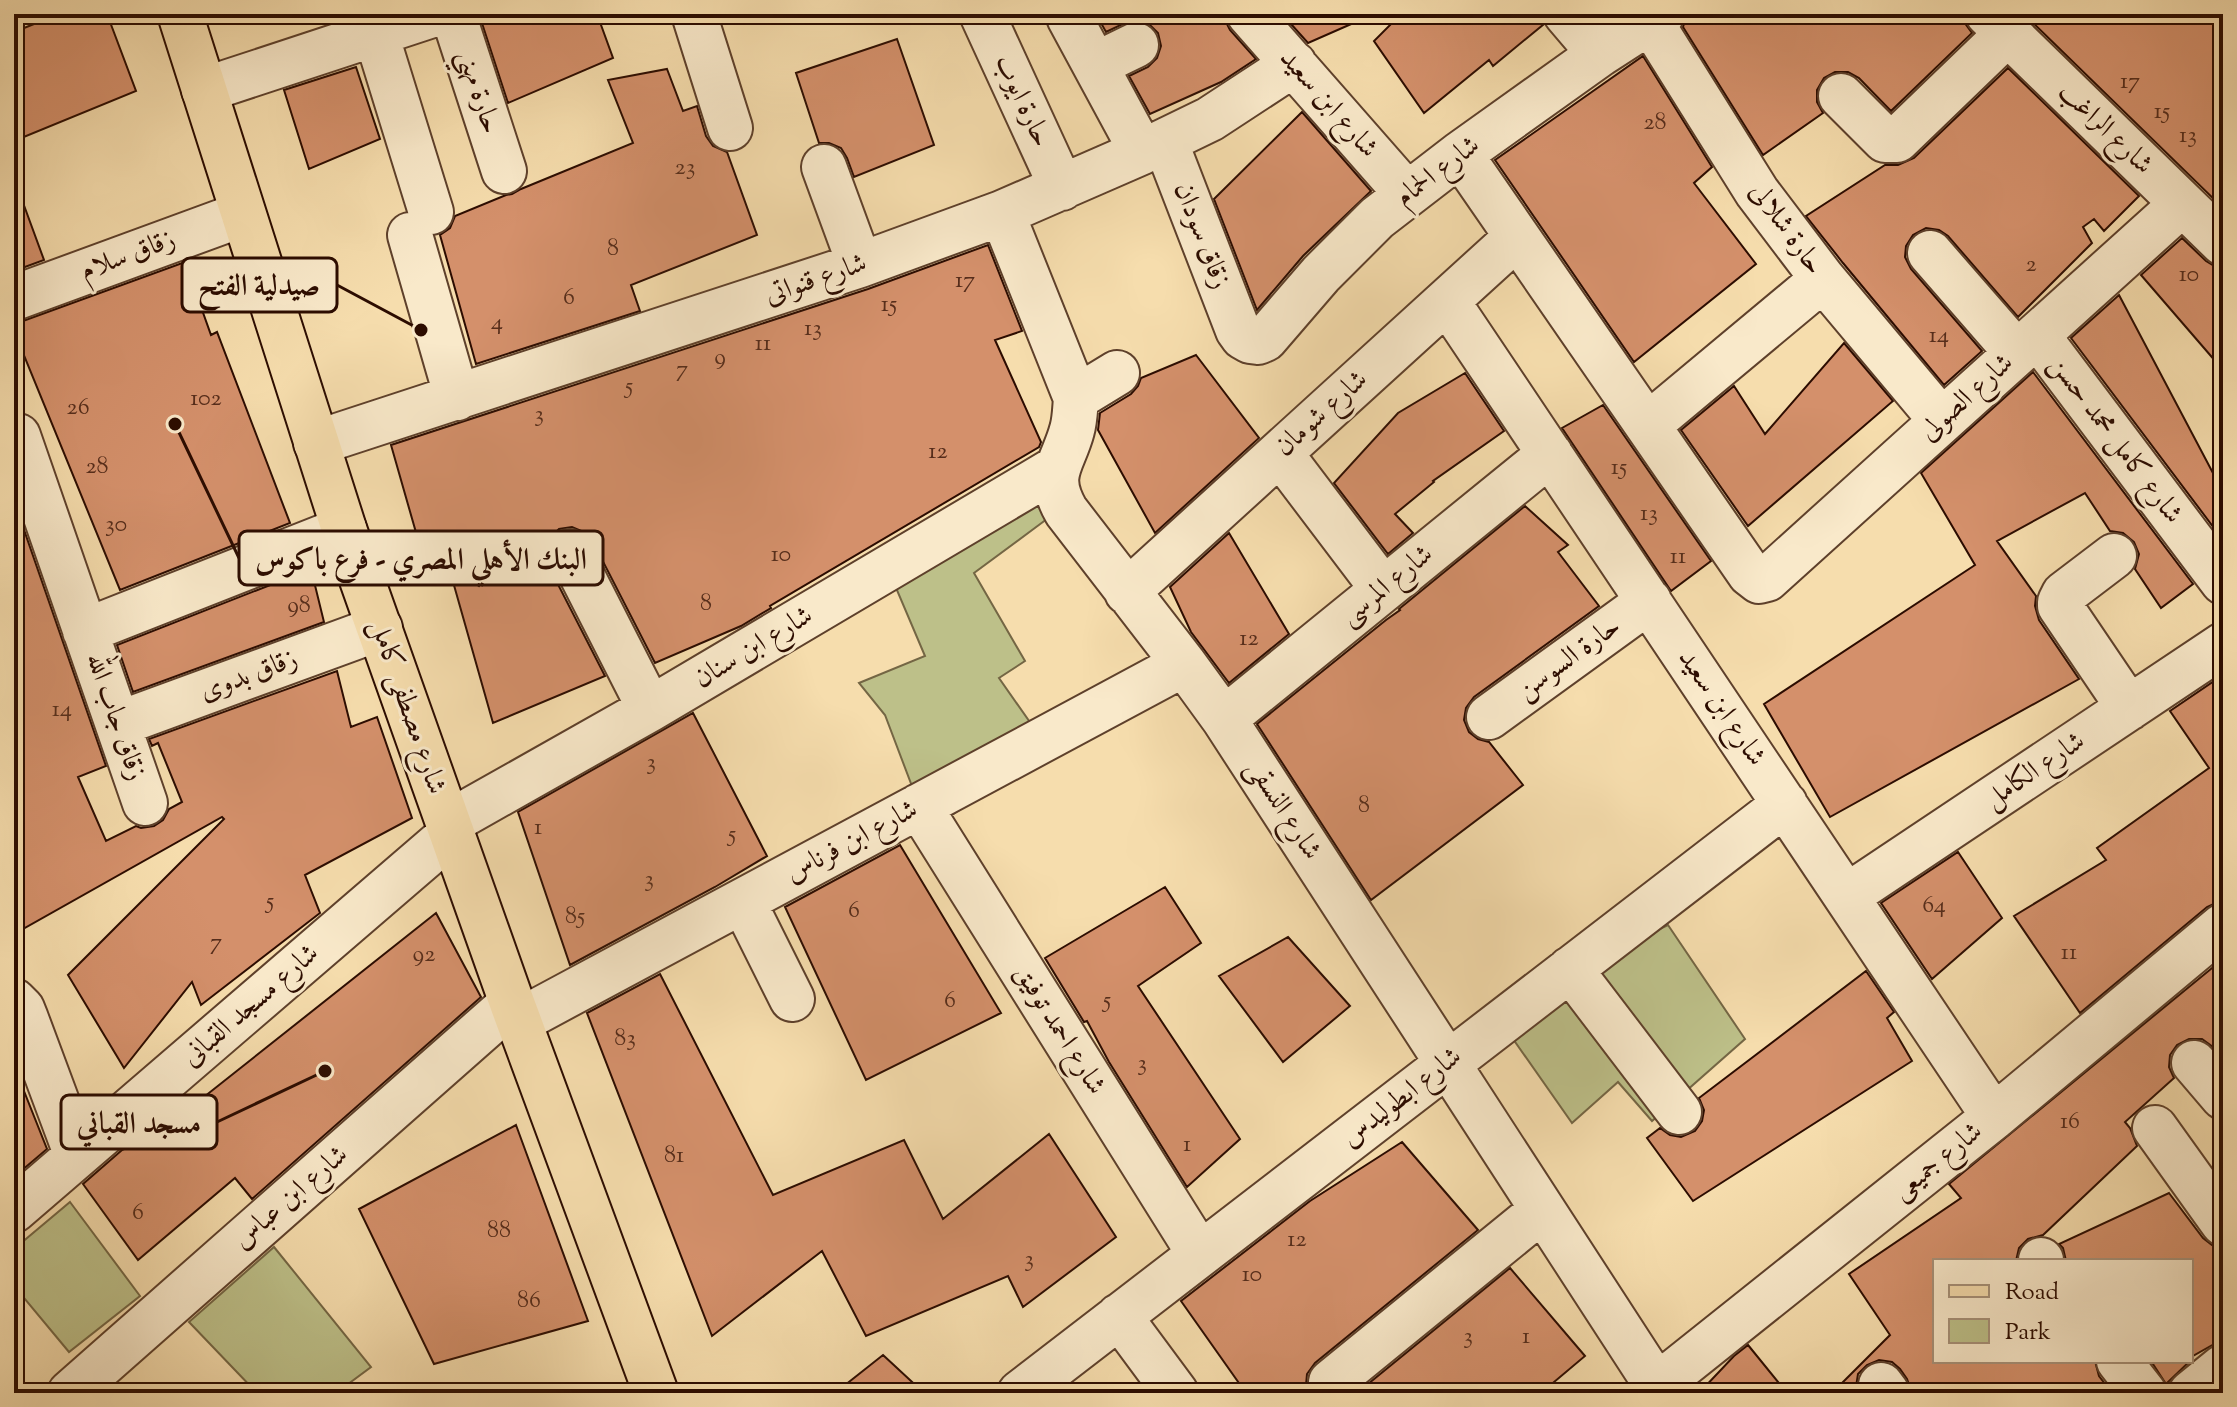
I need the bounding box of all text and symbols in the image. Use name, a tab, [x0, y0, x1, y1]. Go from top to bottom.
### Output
street label: شارع ابن سعيد	[1268, 40, 1387, 168]
street label: حارة مهني	[442, 45, 510, 140]
street label: حارة ايوب	[983, 48, 1061, 154]
house number: 17	[2120, 65, 2140, 99]
street label: شارع الراغب	[2048, 73, 2162, 185]
house number: 15	[2154, 95, 2170, 129]
house number: 28	[1643, 106, 1667, 140]
house number: 13	[2179, 119, 2197, 153]
street label: شارع الحمام	[1387, 127, 1490, 219]
house number: 23	[675, 151, 695, 185]
street label: حارة شلالى	[1739, 174, 1833, 284]
street label: زقاق سودان	[1162, 177, 1240, 295]
street label: زقاق سلام	[75, 220, 182, 294]
house number: 8	[607, 232, 619, 266]
street label: شارع قنواتى	[759, 244, 873, 317]
house number: 2	[2025, 248, 2037, 282]
callout: صيدلية الفتح	[182, 258, 337, 312]
house number: 10	[2179, 258, 2199, 292]
house number: 17	[955, 264, 975, 298]
text: صيدلية الفتح	[198, 266, 320, 312]
house number: 6	[563, 281, 575, 315]
house number: 15	[881, 288, 897, 322]
house number: 4	[491, 306, 503, 340]
house number: 13	[804, 312, 822, 346]
house number: 14	[1929, 319, 1949, 353]
house number: 11	[755, 327, 771, 361]
house number: 9	[714, 341, 726, 375]
street label: شارع الصولى	[1911, 344, 2024, 452]
street label: شارع كامل محمد حسن	[2037, 347, 2192, 533]
house number: 7	[676, 353, 688, 387]
street label: شارع شومان	[1266, 361, 1378, 468]
house number: 5	[623, 370, 633, 404]
house number: 102	[190, 382, 222, 416]
house number: 26	[66, 391, 90, 425]
house number: 3	[534, 398, 544, 432]
house number: 12	[928, 435, 948, 469]
house number: 28	[85, 450, 109, 484]
house number: 15	[1611, 451, 1627, 485]
house number: 13	[1640, 497, 1658, 531]
house number: 30	[105, 508, 127, 542]
callout: البنك الأهلي المصري - فرع باكوس	[239, 531, 603, 585]
street label: شارع المرسى	[1332, 536, 1443, 637]
house number: 10	[771, 538, 791, 572]
text: البنك الأهلي المصري - فرع باكوس	[255, 539, 587, 588]
house number: 11	[1670, 540, 1686, 574]
house number: 8	[700, 587, 712, 621]
house number: 98	[287, 589, 311, 623]
street label: شارع ابن سنان	[687, 597, 822, 700]
street label: حارة السوسن	[1508, 607, 1630, 711]
street label: شارع مصطفى كامل	[357, 614, 456, 800]
house number: 12	[1239, 622, 1259, 656]
street label: زقاق بدوى	[194, 640, 304, 712]
street label: شارع ابن سعيد	[1666, 641, 1775, 775]
street label: زقاق جاب الله	[74, 646, 159, 786]
house number: 14	[52, 693, 72, 727]
street label: شارع الكامل	[1976, 722, 2094, 820]
house number: 3	[646, 746, 656, 780]
street label: شارع النسقى	[1234, 751, 1331, 869]
house number: 8	[1358, 789, 1370, 823]
street label: شارع ابن فرناس	[779, 790, 926, 895]
house number: 1	[534, 811, 542, 845]
house number: 5	[726, 818, 736, 852]
house number: 3	[644, 863, 654, 897]
house number: 5	[264, 885, 274, 919]
house number: 64	[1922, 889, 1946, 923]
house number: 6	[848, 894, 860, 928]
house number: 85	[565, 900, 585, 934]
house number: 7	[210, 926, 222, 960]
street label: شارع مسجد القبانى	[173, 935, 329, 1078]
house number: 11	[2061, 936, 2077, 970]
house number: 92	[413, 938, 435, 972]
street label: شارع احمد توفيق	[1002, 957, 1115, 1104]
house number: 6	[944, 984, 956, 1018]
house number: 5	[1101, 984, 1111, 1018]
house number: 83	[614, 1022, 636, 1056]
street label: شارع ابطوليدس	[1333, 1038, 1472, 1159]
house number: 3	[1137, 1047, 1147, 1081]
callout: مسجد القباني	[61, 1095, 217, 1149]
text: مسجد القباني	[76, 1104, 201, 1148]
house number: 16	[2060, 1105, 2080, 1139]
street label: شارع جميعى	[1884, 1113, 1993, 1212]
house number: 1	[1183, 1128, 1191, 1162]
street label: شارع ابن عباس	[224, 1136, 358, 1260]
house number: 81	[664, 1139, 684, 1173]
house number: 6	[132, 1196, 144, 1230]
house number: 88	[487, 1214, 511, 1248]
house number: 12	[1287, 1223, 1307, 1257]
house number: 3	[1024, 1243, 1034, 1277]
house number: 10	[1242, 1258, 1262, 1292]
legend	[1933, 1259, 2193, 1363]
text: Road	[2005, 1276, 2059, 1310]
house number: 86	[517, 1284, 541, 1318]
text: Park	[2005, 1316, 2051, 1350]
house number: 3	[1463, 1320, 1473, 1354]
house number: 1	[1522, 1320, 1530, 1354]

